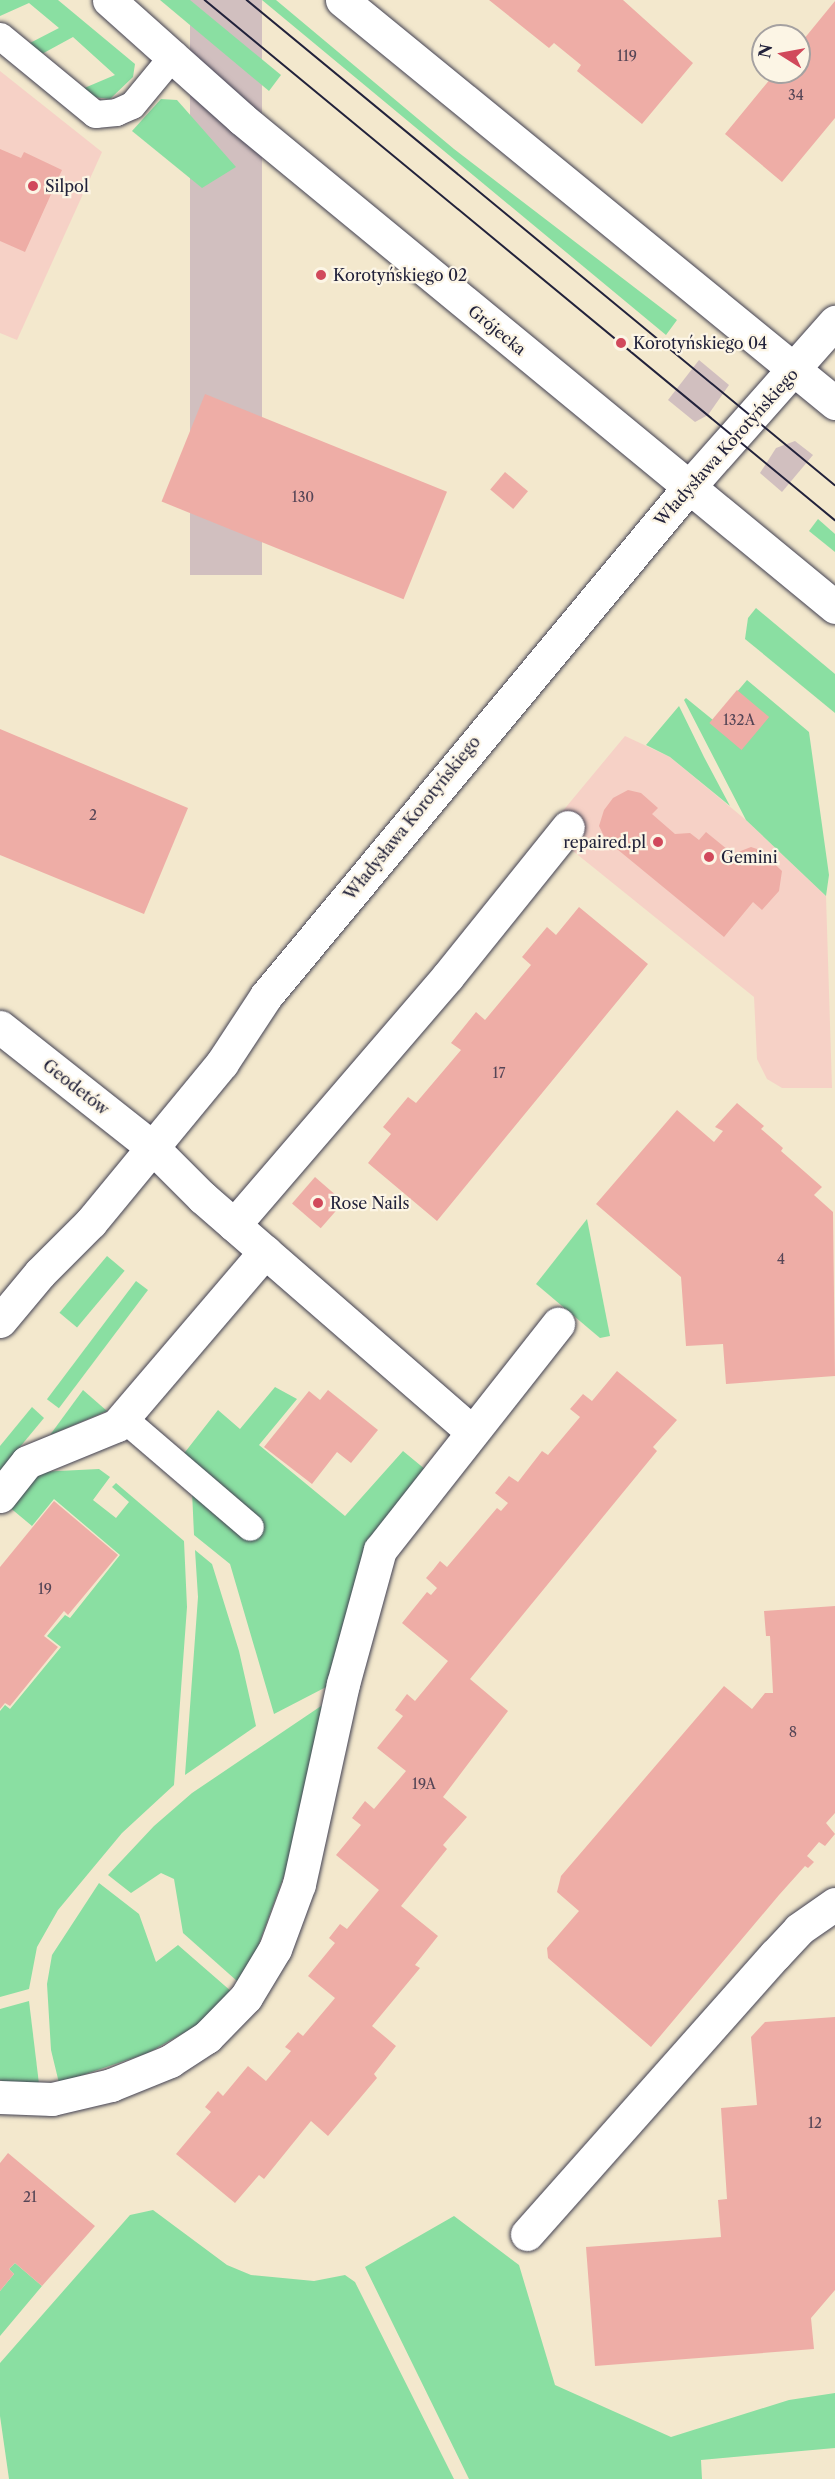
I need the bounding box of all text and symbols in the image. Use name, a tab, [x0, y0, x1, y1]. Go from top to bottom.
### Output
north arrow	[751, 24, 811, 84]
text: N	[754, 42, 776, 60]
house number: 119	[617, 48, 637, 64]
house number: 34	[788, 87, 804, 103]
place label: Silpol	[45, 176, 89, 196]
marker: Silpol	[26, 179, 40, 193]
place label: Korotyńskiego 02	[333, 265, 467, 285]
marker: Korotyńskiego 02	[314, 268, 328, 282]
street label: Grójecka	[464, 301, 530, 359]
place label: Korotyńskiego 04	[633, 333, 767, 353]
marker: Korotyńskiego 04	[614, 336, 628, 350]
street label: Władysława Korotyńskiego	[650, 364, 802, 530]
house number: 130	[292, 489, 314, 505]
house number: 132A	[723, 712, 755, 728]
street label: Władysława Korotyńskiego	[340, 732, 484, 904]
house number: 2	[89, 807, 97, 823]
place label: repaired.pl	[563, 832, 646, 852]
marker: repaired.pl	[651, 835, 665, 849]
place label: Gemini	[721, 847, 778, 867]
marker: Gemini	[702, 850, 716, 864]
street label: Geodetów	[39, 1055, 113, 1119]
house number: 17	[493, 1065, 505, 1081]
place label: Rose Nails	[330, 1193, 409, 1213]
marker: Rose Nails	[311, 1196, 325, 1210]
house number: 4	[777, 1251, 785, 1267]
house number: 19	[38, 1581, 52, 1597]
house number: 8	[789, 1724, 797, 1740]
house number: 19A	[412, 1776, 436, 1792]
house number: 12	[808, 2115, 822, 2131]
house number: 21	[23, 2189, 37, 2205]

